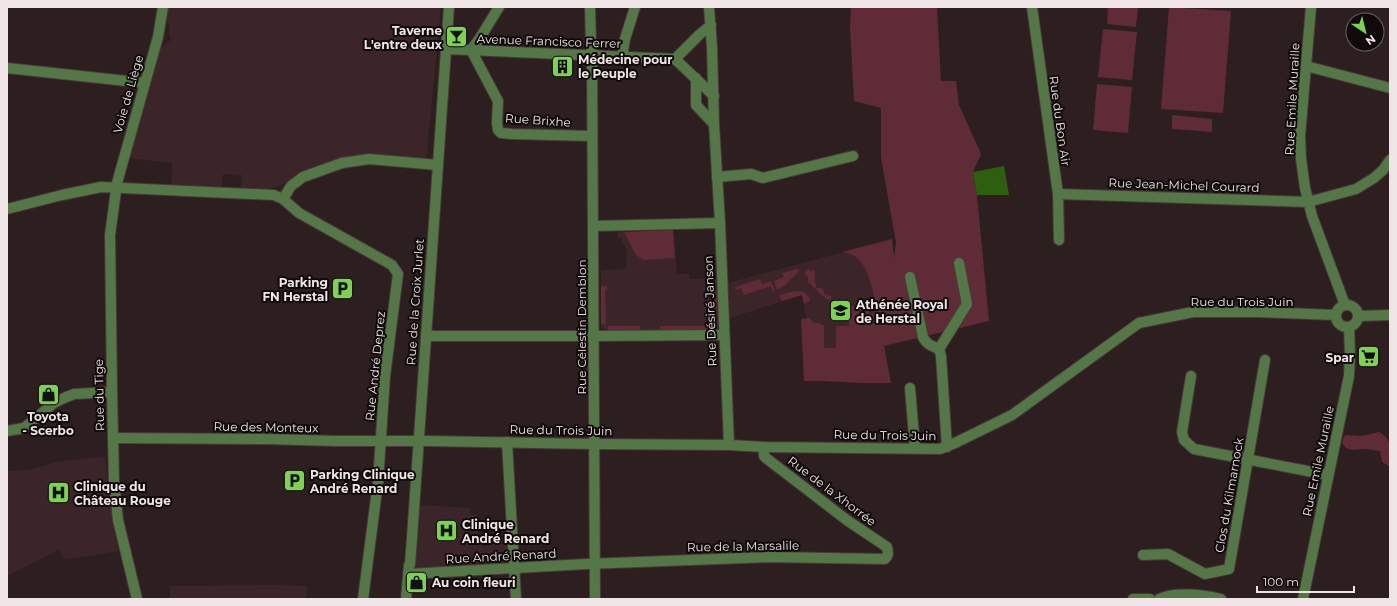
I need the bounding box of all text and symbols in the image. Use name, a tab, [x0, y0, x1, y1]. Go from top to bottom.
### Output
north arrow	[1345, 12, 1385, 52]
place label: Taverne L'entre deux	[364, 23, 443, 52]
bar icon: Taverne L'entre deux	[444, 24, 470, 50]
street label: Avenue Francisco Ferrer	[477, 31, 622, 51]
text: N	[1363, 32, 1378, 48]
street label: Rue Emile Muraille	[1282, 42, 1302, 156]
place label: Médecine pour le Peuple	[578, 52, 672, 81]
street label: Voie de Liège	[110, 53, 146, 135]
building icon: Médecine pour le Peuple	[549, 53, 575, 79]
street label: Rue du Bon Air	[1046, 75, 1074, 167]
street label: Rue Brixhe	[505, 110, 571, 130]
street label: Rue Jean-Michel Courard	[1108, 175, 1260, 195]
street label: Rue de la Croix Jurlet	[403, 238, 427, 366]
street label: Rue Désiré Janson	[701, 255, 719, 367]
street label: Rue Célestin Demblon	[574, 259, 589, 395]
place label: Parking FN Herstal	[262, 275, 328, 304]
parking icon: Parking FN Herstal	[330, 276, 356, 302]
street label: Rue du Trois Juin	[1190, 294, 1294, 309]
place label: Athénée Royal de Herstal	[855, 297, 948, 326]
school or university icon: Athénée Royal de Herstal	[828, 298, 854, 324]
street label: Rue André Deprez	[362, 310, 388, 422]
supermarket icon: Spar	[1356, 344, 1382, 370]
place label: Spar	[1326, 350, 1354, 365]
street label: Rue du Tige	[91, 359, 107, 431]
shop icon: Toyota - Scerbo	[35, 382, 61, 408]
street label: Rue Emile Muraille	[1299, 404, 1337, 518]
place label: Toyota - Scerbo	[22, 409, 74, 438]
street label: Rue des Monteux	[213, 419, 319, 435]
street label: Rue du Trois Juin	[509, 422, 613, 438]
street label: Rue du Trois Juin	[833, 427, 937, 443]
street label: Clos du Kilmarnock	[1211, 435, 1247, 554]
street label: Rue de la Xhorrée	[785, 453, 879, 529]
place label: Parking Clinique André Renard	[309, 467, 415, 496]
parking icon: Parking Clinique André Renard	[282, 468, 308, 494]
place label: Clinique du Château Rouge	[74, 479, 171, 508]
hospital icon: Clinique du Château Rouge	[45, 480, 71, 506]
place label: Clinique André Renard	[461, 517, 549, 546]
hospital icon: Clinique André Renard	[434, 518, 460, 544]
street label: Rue de la Marsalile	[687, 538, 799, 554]
street label: Rue André Renard	[445, 546, 557, 566]
scale bar	[1257, 568, 1354, 594]
shop icon: Au coin fleuri	[403, 569, 429, 595]
text: 100 m	[1263, 574, 1299, 589]
place label: Au coin fleuri	[431, 575, 516, 590]

